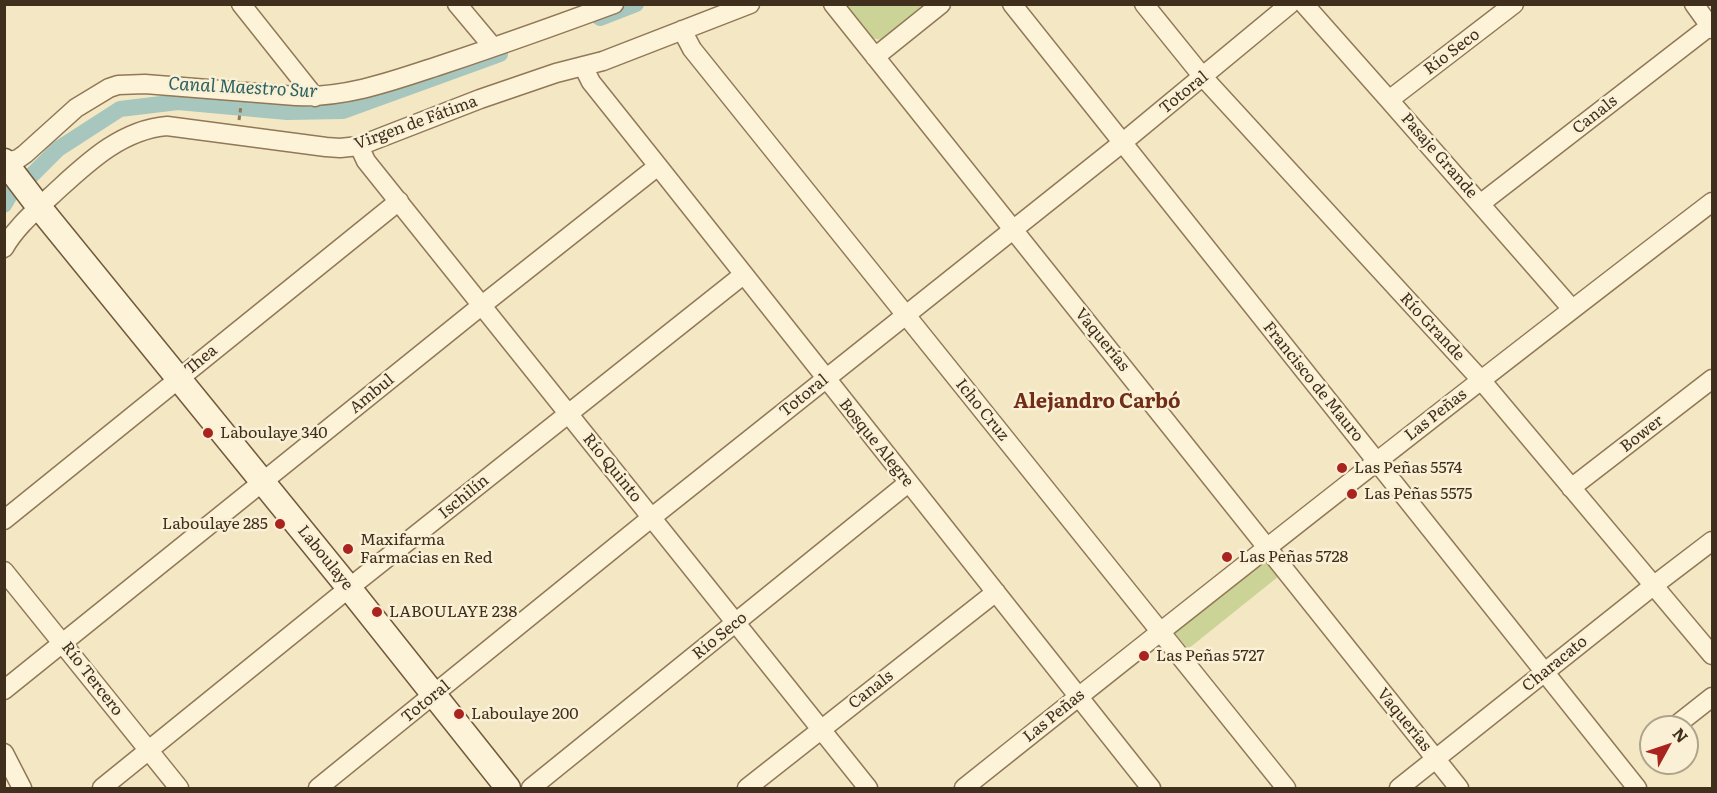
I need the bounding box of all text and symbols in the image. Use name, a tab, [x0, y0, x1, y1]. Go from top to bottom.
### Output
street label: Río Seco	[1420, 25, 1484, 79]
street label: Totoral	[1156, 68, 1212, 118]
water label: Canal Maestro Sur	[168, 73, 318, 103]
street label: Virgen de Fátima	[352, 92, 480, 154]
street label: Canals	[1569, 92, 1621, 138]
street label: Pasaje Grande	[1397, 109, 1481, 203]
street label: Río Grande	[1396, 289, 1468, 365]
street label: Vaquerías	[1071, 305, 1133, 375]
street label: Francisco de Mauro	[1259, 318, 1367, 446]
street label: Thea	[181, 341, 221, 379]
street label: Ambul	[346, 370, 398, 418]
street label: Totoral	[776, 371, 832, 421]
street label: Icho Cruz	[951, 375, 1013, 445]
street label: Las Peñas	[1401, 385, 1471, 445]
district label: Alejandro Carbó	[1014, 390, 1180, 414]
street label: Bosque Alegre	[835, 395, 917, 491]
street label: Bower	[1617, 411, 1667, 457]
place label: Laboulaye 340	[220, 423, 328, 443]
marker: Laboulaye 340	[201, 426, 215, 440]
street label: Río Quinto	[578, 430, 646, 506]
place label: Las Peñas 5574	[1354, 458, 1462, 478]
marker: Las Peñas 5574	[1335, 461, 1349, 475]
street label: Ischilín	[435, 471, 493, 523]
place label: Las Peñas 5575	[1364, 484, 1472, 504]
marker: Las Peñas 5575	[1345, 487, 1359, 501]
place label: Laboulaye 285	[162, 514, 268, 534]
marker: Laboulaye 285	[273, 517, 287, 531]
street label: Laboulaye	[293, 522, 357, 594]
place label: Maxifarma Farmacias en Red	[360, 530, 493, 568]
marker: Maxifarma Farmacias en Red	[341, 542, 355, 556]
place label: Las Peñas 5728	[1239, 547, 1348, 567]
marker: Las Peñas 5728	[1220, 550, 1234, 564]
place label: LABOULAYE 238	[389, 602, 517, 622]
marker: LABOULAYE 238	[370, 605, 384, 619]
street label: Río Seco	[689, 608, 751, 664]
street label: Characato	[1519, 632, 1591, 696]
street label: Río Tercero	[57, 638, 127, 720]
place label: Las Peñas 5727	[1156, 646, 1265, 666]
marker: Las Peñas 5727	[1137, 649, 1151, 663]
street label: Canals	[845, 667, 897, 713]
street label: Totoral	[398, 677, 454, 727]
street label: Vaquerías	[1373, 685, 1435, 755]
street label: Las Peñas	[1020, 686, 1088, 746]
place label: Laboulaye 200	[471, 704, 579, 724]
marker: Laboulaye 200	[452, 707, 466, 721]
north arrow	[1639, 715, 1699, 775]
text: N	[1668, 722, 1695, 748]

